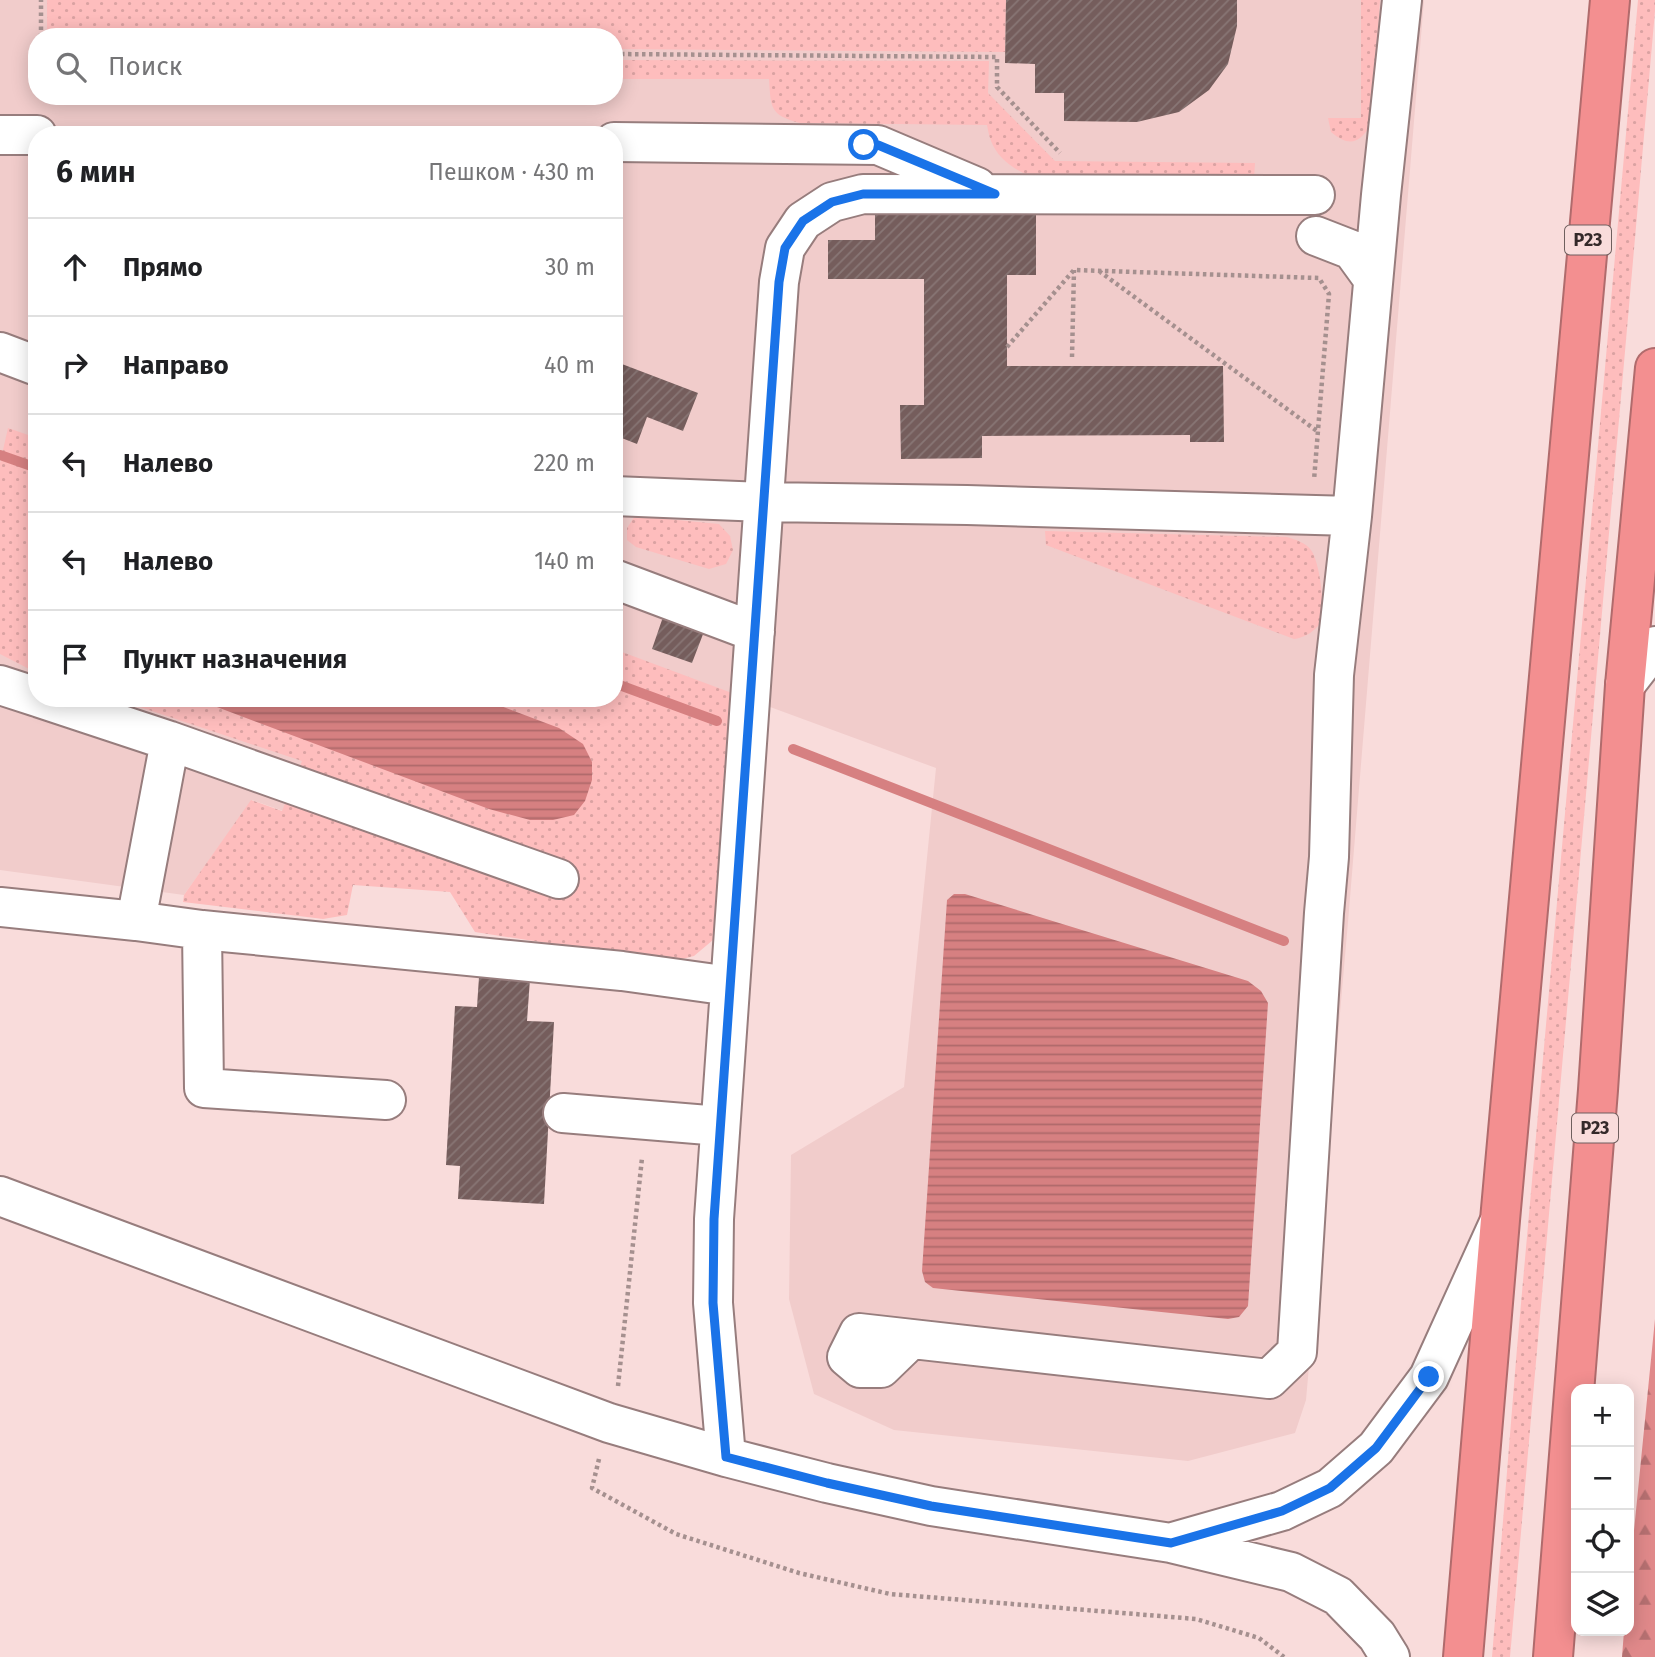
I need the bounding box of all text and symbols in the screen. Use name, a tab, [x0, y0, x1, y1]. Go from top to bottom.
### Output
search box	[28, 28, 623, 105]
icon: search	[52, 48, 90, 86]
text: Поиск	[108, 51, 182, 82]
route start	[848, 129, 879, 160]
text: 6 мин	[56, 154, 136, 190]
text: Пешком · 430 m	[428, 158, 595, 186]
road number: Р23	[1565, 226, 1611, 254]
icon: ahead	[56, 248, 94, 286]
text: Прямо	[123, 252, 203, 283]
text: 30 m	[545, 253, 595, 281]
icon: right	[56, 346, 94, 384]
text: Направо	[123, 350, 229, 381]
text: 40 m	[544, 351, 595, 379]
icon: left	[56, 444, 94, 482]
text: Налево	[123, 448, 213, 479]
text: 220 m	[534, 449, 595, 477]
icon: left	[56, 542, 94, 580]
text: Налево	[123, 546, 213, 577]
text: 140 m	[534, 547, 595, 575]
icon: arrive	[56, 640, 94, 678]
text: Пункт назначения	[123, 644, 347, 675]
road number: Р23	[1572, 1114, 1618, 1142]
route end	[1413, 1361, 1444, 1392]
map controls	[1571, 1384, 1634, 1636]
button: +	[1571, 1384, 1634, 1447]
button: −	[1571, 1447, 1634, 1510]
button: locate	[1571, 1510, 1634, 1573]
button: layers	[1571, 1573, 1634, 1636]

